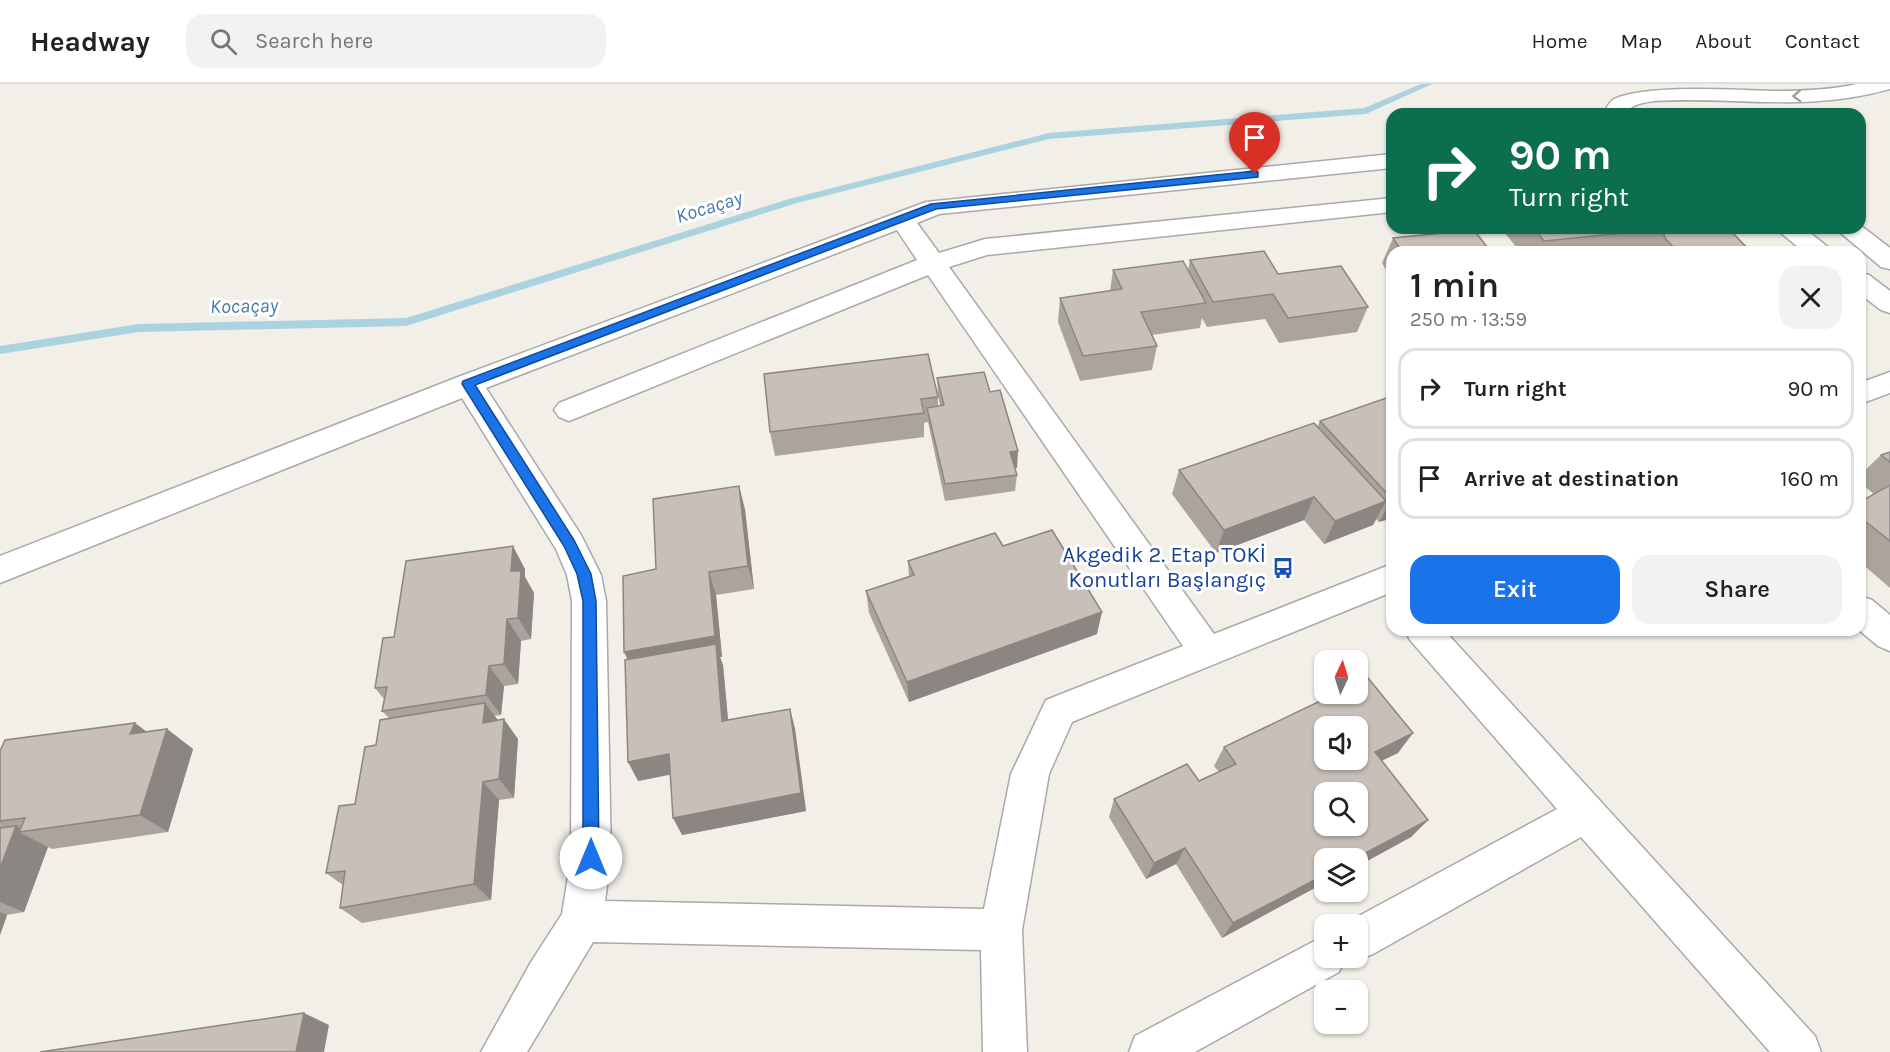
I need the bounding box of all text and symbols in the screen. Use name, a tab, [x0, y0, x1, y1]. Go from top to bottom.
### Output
search box	[186, 14, 606, 68]
text: Headway	[30, 25, 150, 58]
icon: search	[207, 25, 240, 58]
text: Search here	[255, 28, 373, 54]
text: Home	[1532, 29, 1588, 53]
text: Map	[1621, 29, 1662, 53]
text: About	[1695, 29, 1752, 53]
text: Contact	[1785, 29, 1860, 53]
one-way arrow	[1792, 90, 1801, 103]
pin	[1229, 112, 1280, 174]
icon: arrive	[1238, 121, 1271, 154]
text: 90 m	[1509, 130, 1612, 180]
icon: right	[1410, 132, 1488, 210]
text: Turn right	[1509, 181, 1629, 213]
water label: Kocaçay	[673, 186, 746, 228]
text: 1 min	[1410, 264, 1499, 306]
button: close	[1779, 266, 1842, 329]
water label: Kocaçay	[210, 294, 280, 318]
text: 250 m · 13:59	[1410, 308, 1527, 331]
icon: right	[1413, 372, 1446, 405]
text: Turn right	[1464, 376, 1567, 402]
text: 90 m	[1787, 376, 1839, 402]
icon: arrive	[1413, 462, 1446, 495]
text: Arrive at destination	[1464, 466, 1679, 492]
text: 160 m	[1780, 466, 1839, 492]
place label: Akgedik 2. Etap TOKİ Konutları Başlangıç	[1063, 542, 1266, 593]
button: Exit	[1410, 555, 1620, 624]
button: Share	[1632, 555, 1842, 624]
bus stop icon: Akgedik 2. Etap TOKİ Konutları Başlangıç	[1271, 556, 1295, 580]
north arrow	[1314, 650, 1368, 704]
map controls	[1314, 650, 1368, 1034]
button: sound	[1314, 716, 1368, 770]
button: search	[1314, 782, 1368, 836]
position arrow	[559, 826, 623, 890]
button: layers	[1314, 848, 1368, 902]
button: +	[1314, 914, 1368, 968]
button: −	[1314, 980, 1368, 1034]

